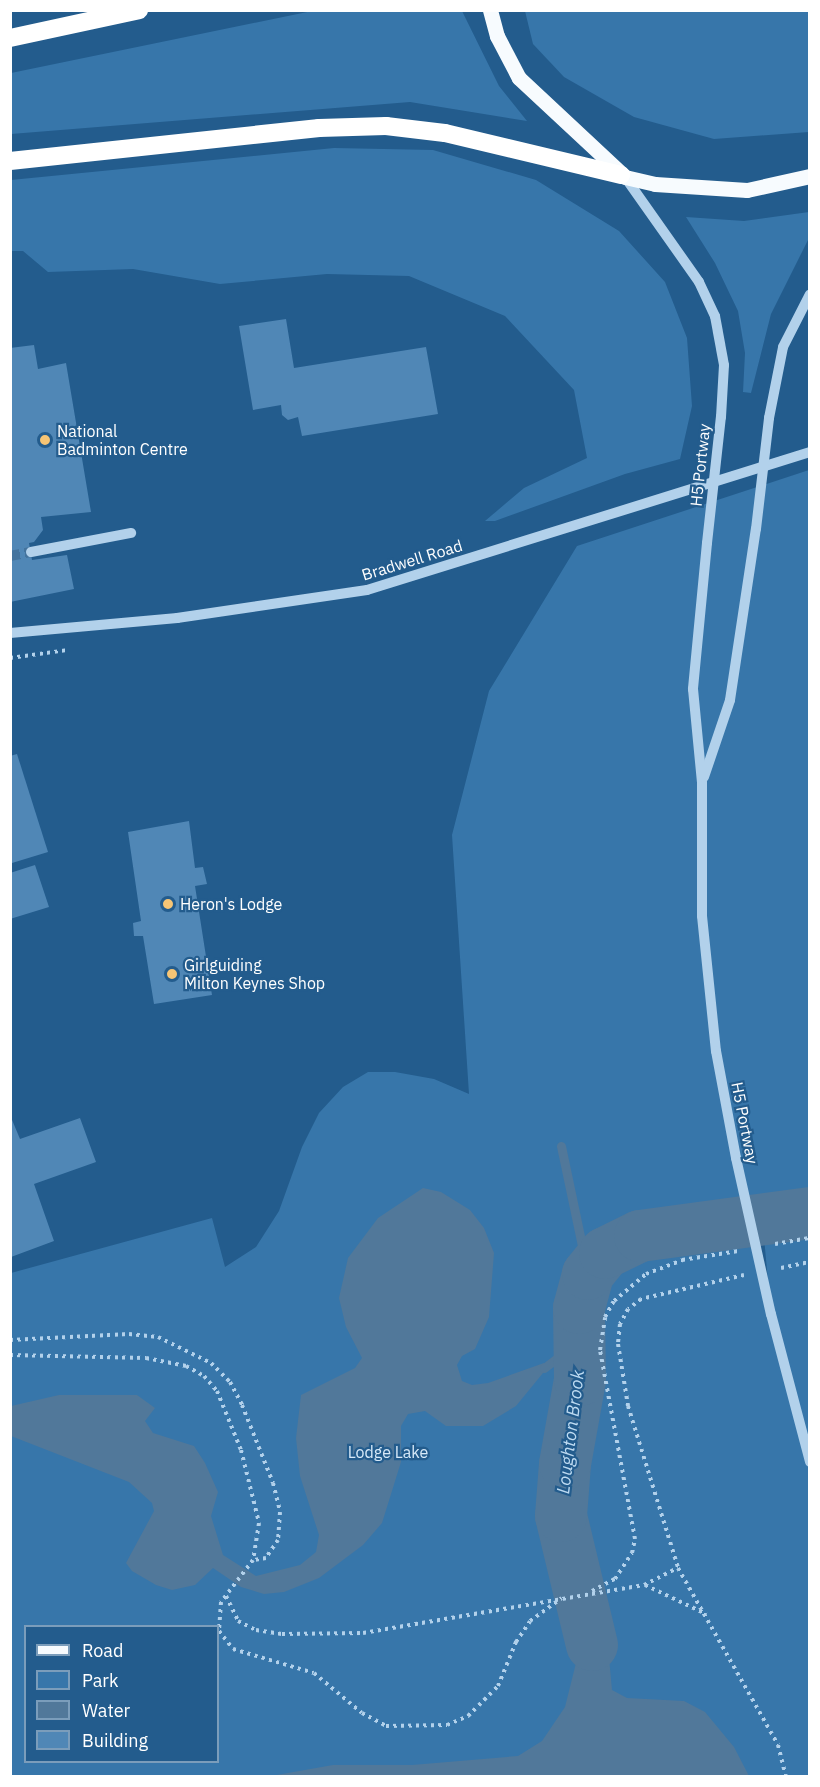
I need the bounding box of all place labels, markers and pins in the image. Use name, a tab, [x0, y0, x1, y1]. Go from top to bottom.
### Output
place label: National Badminton Centre	[57, 421, 188, 459]
marker: National Badminton Centre	[38, 433, 52, 447]
place label: Heron's Lodge	[180, 894, 282, 914]
marker: Heron's Lodge	[161, 897, 175, 911]
place label: Girlguiding Milton Keynes Shop	[184, 955, 325, 993]
marker: Girlguiding Milton Keynes Shop	[165, 967, 179, 981]

